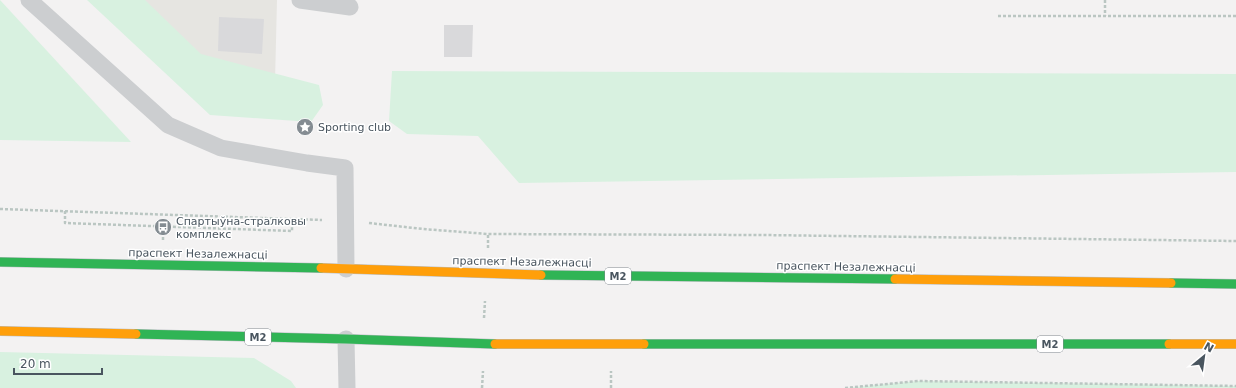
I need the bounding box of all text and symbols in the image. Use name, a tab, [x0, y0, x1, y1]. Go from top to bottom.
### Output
place icon: Sporting club	[295, 117, 315, 137]
place label: Sporting club	[318, 121, 391, 134]
place label: Спартыўна-стралковы комплекс	[176, 215, 306, 241]
bus stop icon: Спартыўна-стралковы комплекс	[153, 217, 173, 237]
street label: праспект Незалежнасці	[128, 246, 268, 262]
street label: праспект Незалежнасці	[452, 254, 592, 270]
street label: праспект Незалежнасці	[776, 259, 916, 275]
road number: М2	[605, 268, 631, 284]
road number: М2	[245, 329, 271, 345]
road number: М2	[1037, 336, 1063, 352]
north arrow	[1184, 336, 1224, 376]
text: N	[1201, 340, 1216, 356]
scale bar	[14, 350, 102, 376]
text: 20 m	[20, 357, 51, 371]

